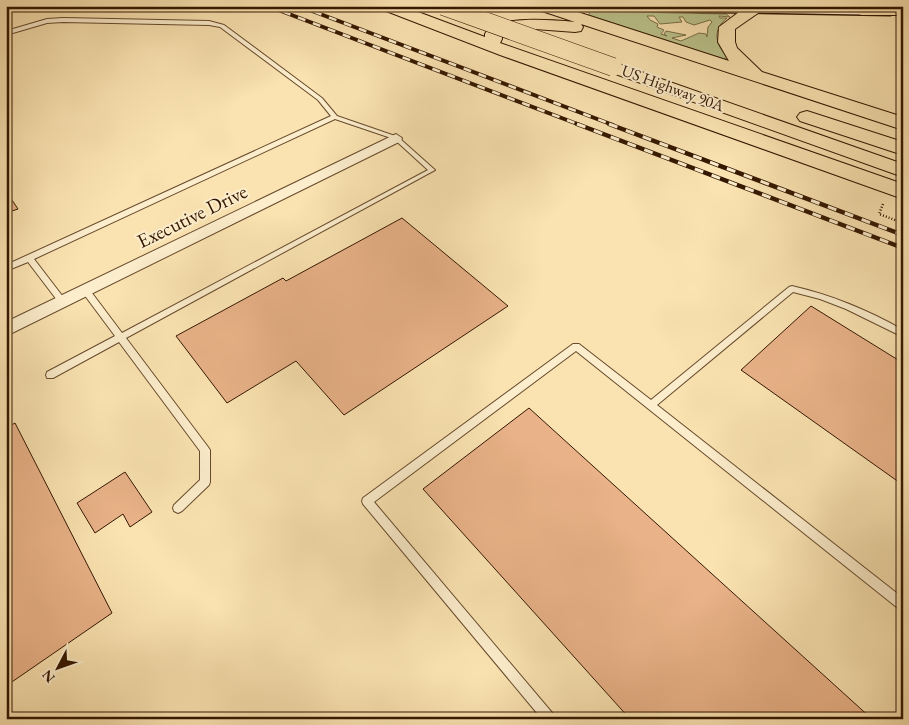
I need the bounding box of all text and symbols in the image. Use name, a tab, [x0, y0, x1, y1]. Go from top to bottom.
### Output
street label: US Highway 90A	[619, 60, 728, 117]
street label: Executive Drive	[133, 178, 252, 254]
north arrow	[32, 642, 82, 692]
text: N	[37, 666, 59, 687]

